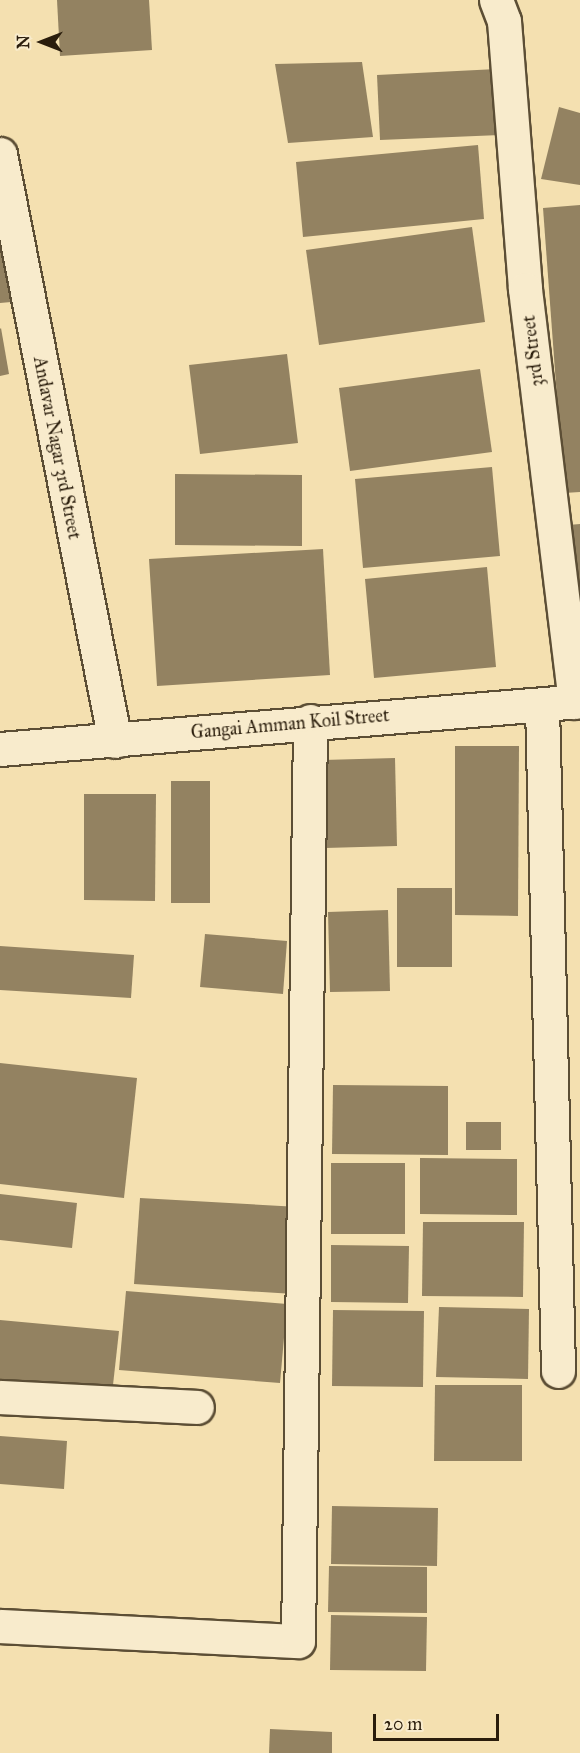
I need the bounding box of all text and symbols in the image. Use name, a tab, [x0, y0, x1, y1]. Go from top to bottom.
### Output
north arrow	[12, 12, 72, 72]
text: N	[14, 35, 33, 49]
street label: 3rd Street	[518, 314, 548, 388]
street label: Andavar Nagar 3rd Street	[29, 355, 85, 541]
street label: Gangai Amman Koil Street	[190, 705, 390, 743]
scale bar	[376, 1702, 502, 1740]
text: 20 m	[384, 1713, 422, 1735]

